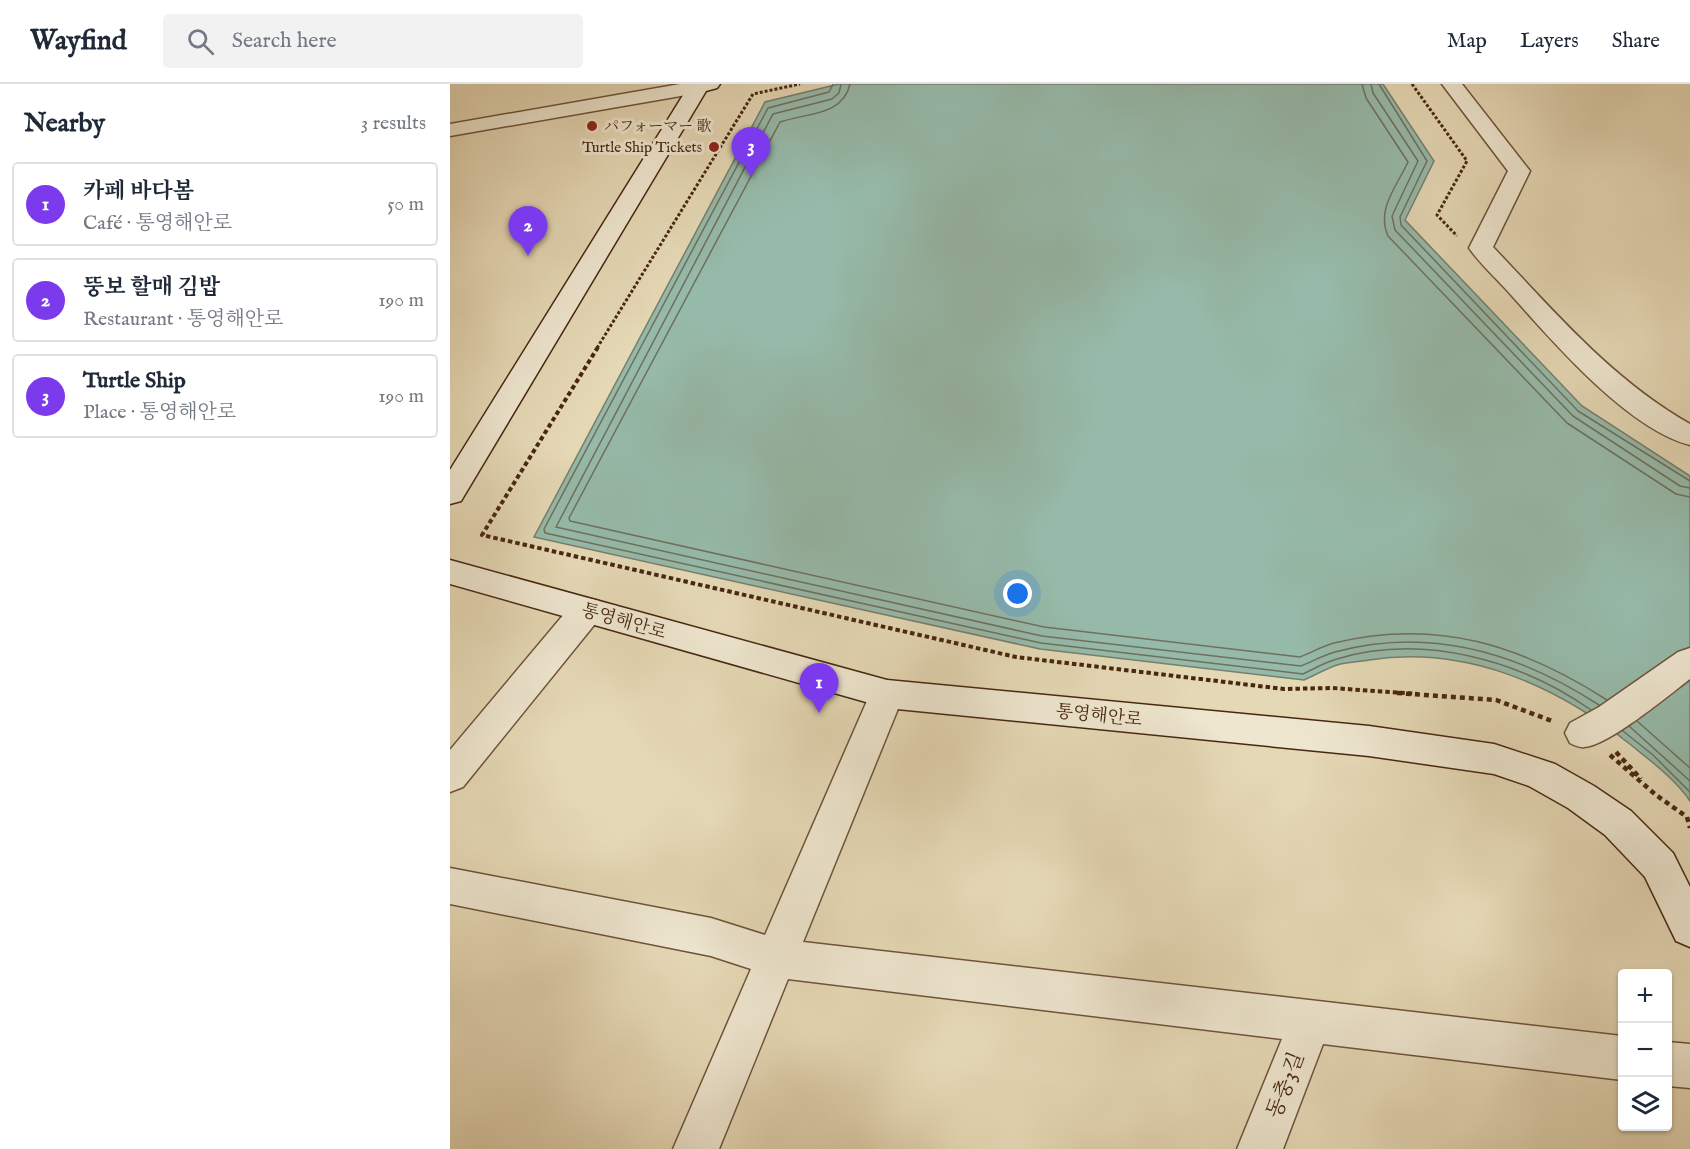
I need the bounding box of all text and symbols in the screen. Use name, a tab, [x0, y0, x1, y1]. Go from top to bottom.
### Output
search box	[163, 14, 583, 68]
text: Wayfind	[30, 24, 127, 59]
icon: search	[184, 25, 217, 58]
text: Search here	[232, 27, 337, 55]
text: Map	[1447, 28, 1487, 55]
text: Layers	[1520, 28, 1579, 55]
text: Share	[1612, 28, 1660, 55]
text: Nearby	[24, 107, 105, 140]
text: 3 results	[361, 111, 426, 136]
place label: パフォーマー 歌	[604, 117, 712, 136]
marker: パフォーマー 歌	[585, 119, 599, 133]
pin: 3	[732, 128, 770, 177]
place label: Turtle Ship Tickets	[582, 138, 702, 157]
marker: Turtle Ship Tickets	[707, 140, 721, 154]
text: 카페 바다봄	[83, 178, 194, 206]
text: 1	[42, 192, 49, 217]
text: 50 m	[387, 192, 424, 217]
pin: 2	[508, 206, 548, 256]
text: Café · 통영해안로	[83, 211, 232, 236]
text: 뚱보 할매 김밥	[83, 274, 220, 302]
text: 2	[41, 288, 50, 313]
text: 190 m	[378, 288, 424, 313]
text: Restaurant · 통영해안로	[83, 307, 283, 332]
text: Turtle Ship	[83, 367, 186, 395]
text: 3	[42, 384, 49, 409]
text: 190 m	[378, 384, 424, 409]
text: Place · 통영해안로	[83, 400, 236, 425]
your location	[1003, 579, 1032, 608]
street label: 통영해안로	[579, 599, 669, 645]
pin: 1	[800, 664, 838, 713]
street label: 통영해안로	[1054, 701, 1143, 732]
map controls	[1618, 969, 1672, 1131]
button: +	[1618, 969, 1672, 1023]
button: −	[1618, 1023, 1672, 1077]
street label: 동충3길	[1261, 1049, 1311, 1122]
button: layers	[1618, 1077, 1672, 1131]

